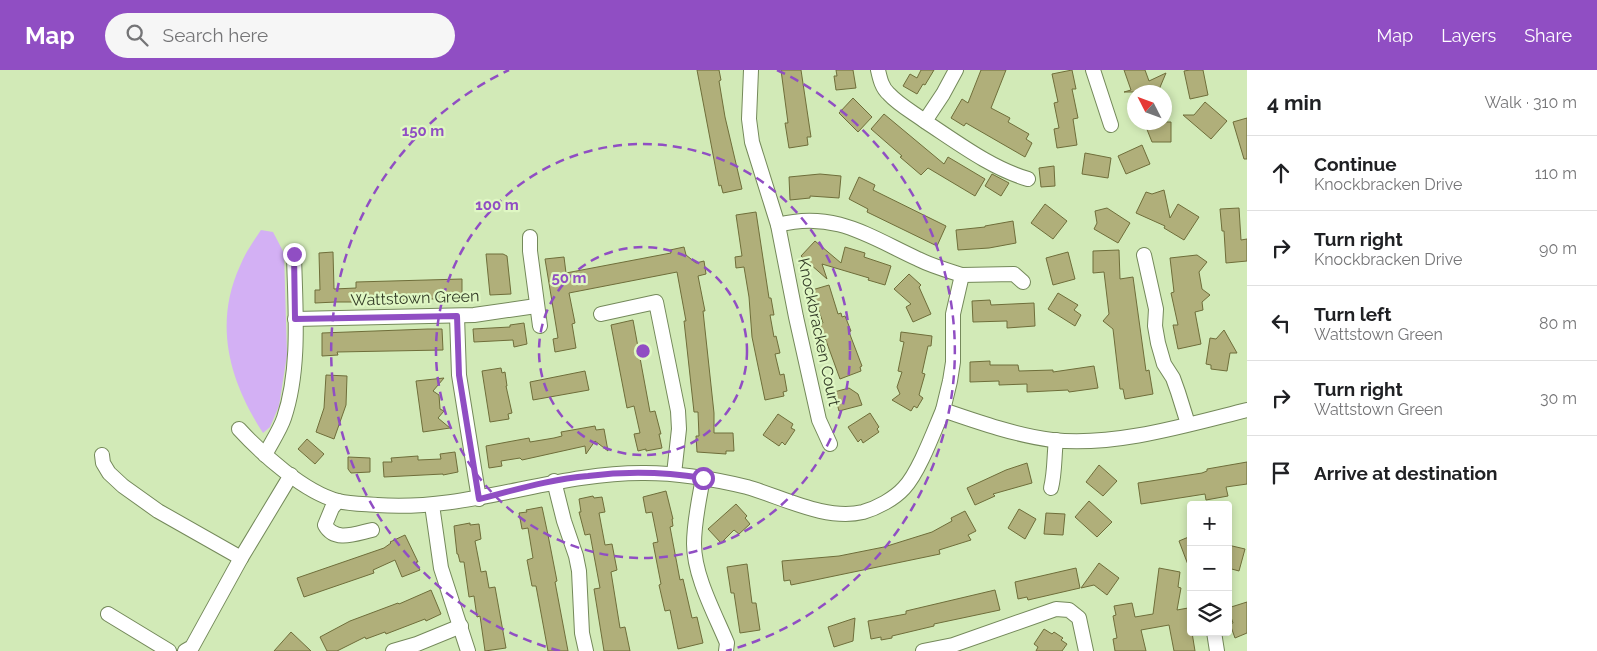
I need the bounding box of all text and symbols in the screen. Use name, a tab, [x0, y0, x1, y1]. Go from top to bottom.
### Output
search box	[105, 13, 455, 58]
text: Map	[25, 21, 75, 50]
icon: search	[123, 21, 151, 49]
text: Search here	[163, 24, 268, 46]
text: Map	[1377, 25, 1413, 46]
text: Layers	[1441, 25, 1496, 46]
text: Share	[1524, 25, 1572, 46]
north arrow	[1127, 85, 1172, 130]
text: 4 min	[1267, 90, 1322, 115]
text: Walk · 310 m	[1484, 93, 1577, 112]
text: 150 m	[402, 122, 444, 140]
text: Continue	[1314, 153, 1397, 175]
icon: ahead	[1267, 159, 1295, 187]
text: 110 m	[1535, 164, 1577, 183]
text: Knockbracken Drive	[1314, 175, 1462, 194]
text: 100 m	[475, 196, 519, 214]
text: Turn right	[1314, 228, 1403, 250]
icon: right	[1267, 234, 1295, 262]
text: 90 m	[1539, 239, 1577, 258]
route end	[283, 243, 306, 266]
text: Knockbracken Drive	[1314, 250, 1462, 269]
street label: Knockbracken Court	[794, 256, 844, 409]
text: 50 m	[551, 269, 587, 287]
street label: Wattstown Green	[350, 286, 480, 310]
text: Turn left	[1314, 303, 1391, 325]
icon: left	[1267, 309, 1295, 337]
text: 80 m	[1539, 314, 1577, 333]
text: Wattstown Green	[1314, 325, 1443, 344]
centre of rings	[634, 342, 652, 360]
text: Turn right	[1314, 378, 1403, 400]
icon: right	[1267, 384, 1295, 412]
text: 30 m	[1540, 389, 1577, 408]
text: Wattstown Green	[1314, 400, 1443, 419]
icon: arrive	[1267, 459, 1295, 487]
text: Arrive at destination	[1314, 462, 1498, 484]
route start	[692, 467, 715, 490]
map controls	[1187, 501, 1232, 636]
button: +	[1187, 501, 1232, 546]
button: −	[1187, 546, 1232, 591]
button: layers	[1187, 591, 1232, 636]

